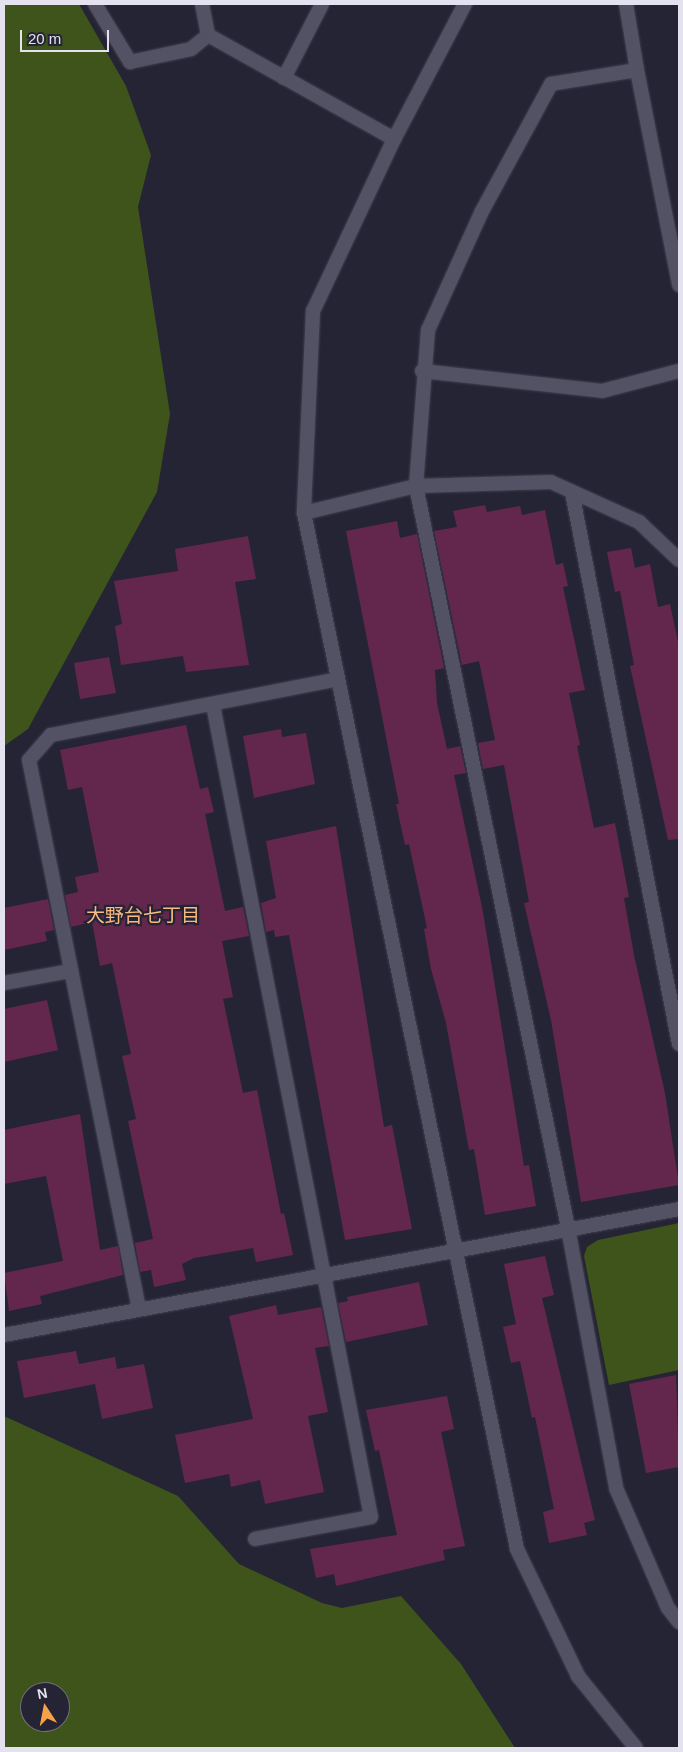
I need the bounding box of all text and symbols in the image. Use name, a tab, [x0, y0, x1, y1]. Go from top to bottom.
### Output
scale bar	[22, 20, 111, 52]
text: 20 m	[28, 30, 61, 47]
district label: 大野台七丁目	[86, 905, 200, 927]
north arrow	[20, 1682, 70, 1732]
text: N	[36, 1684, 49, 1702]

